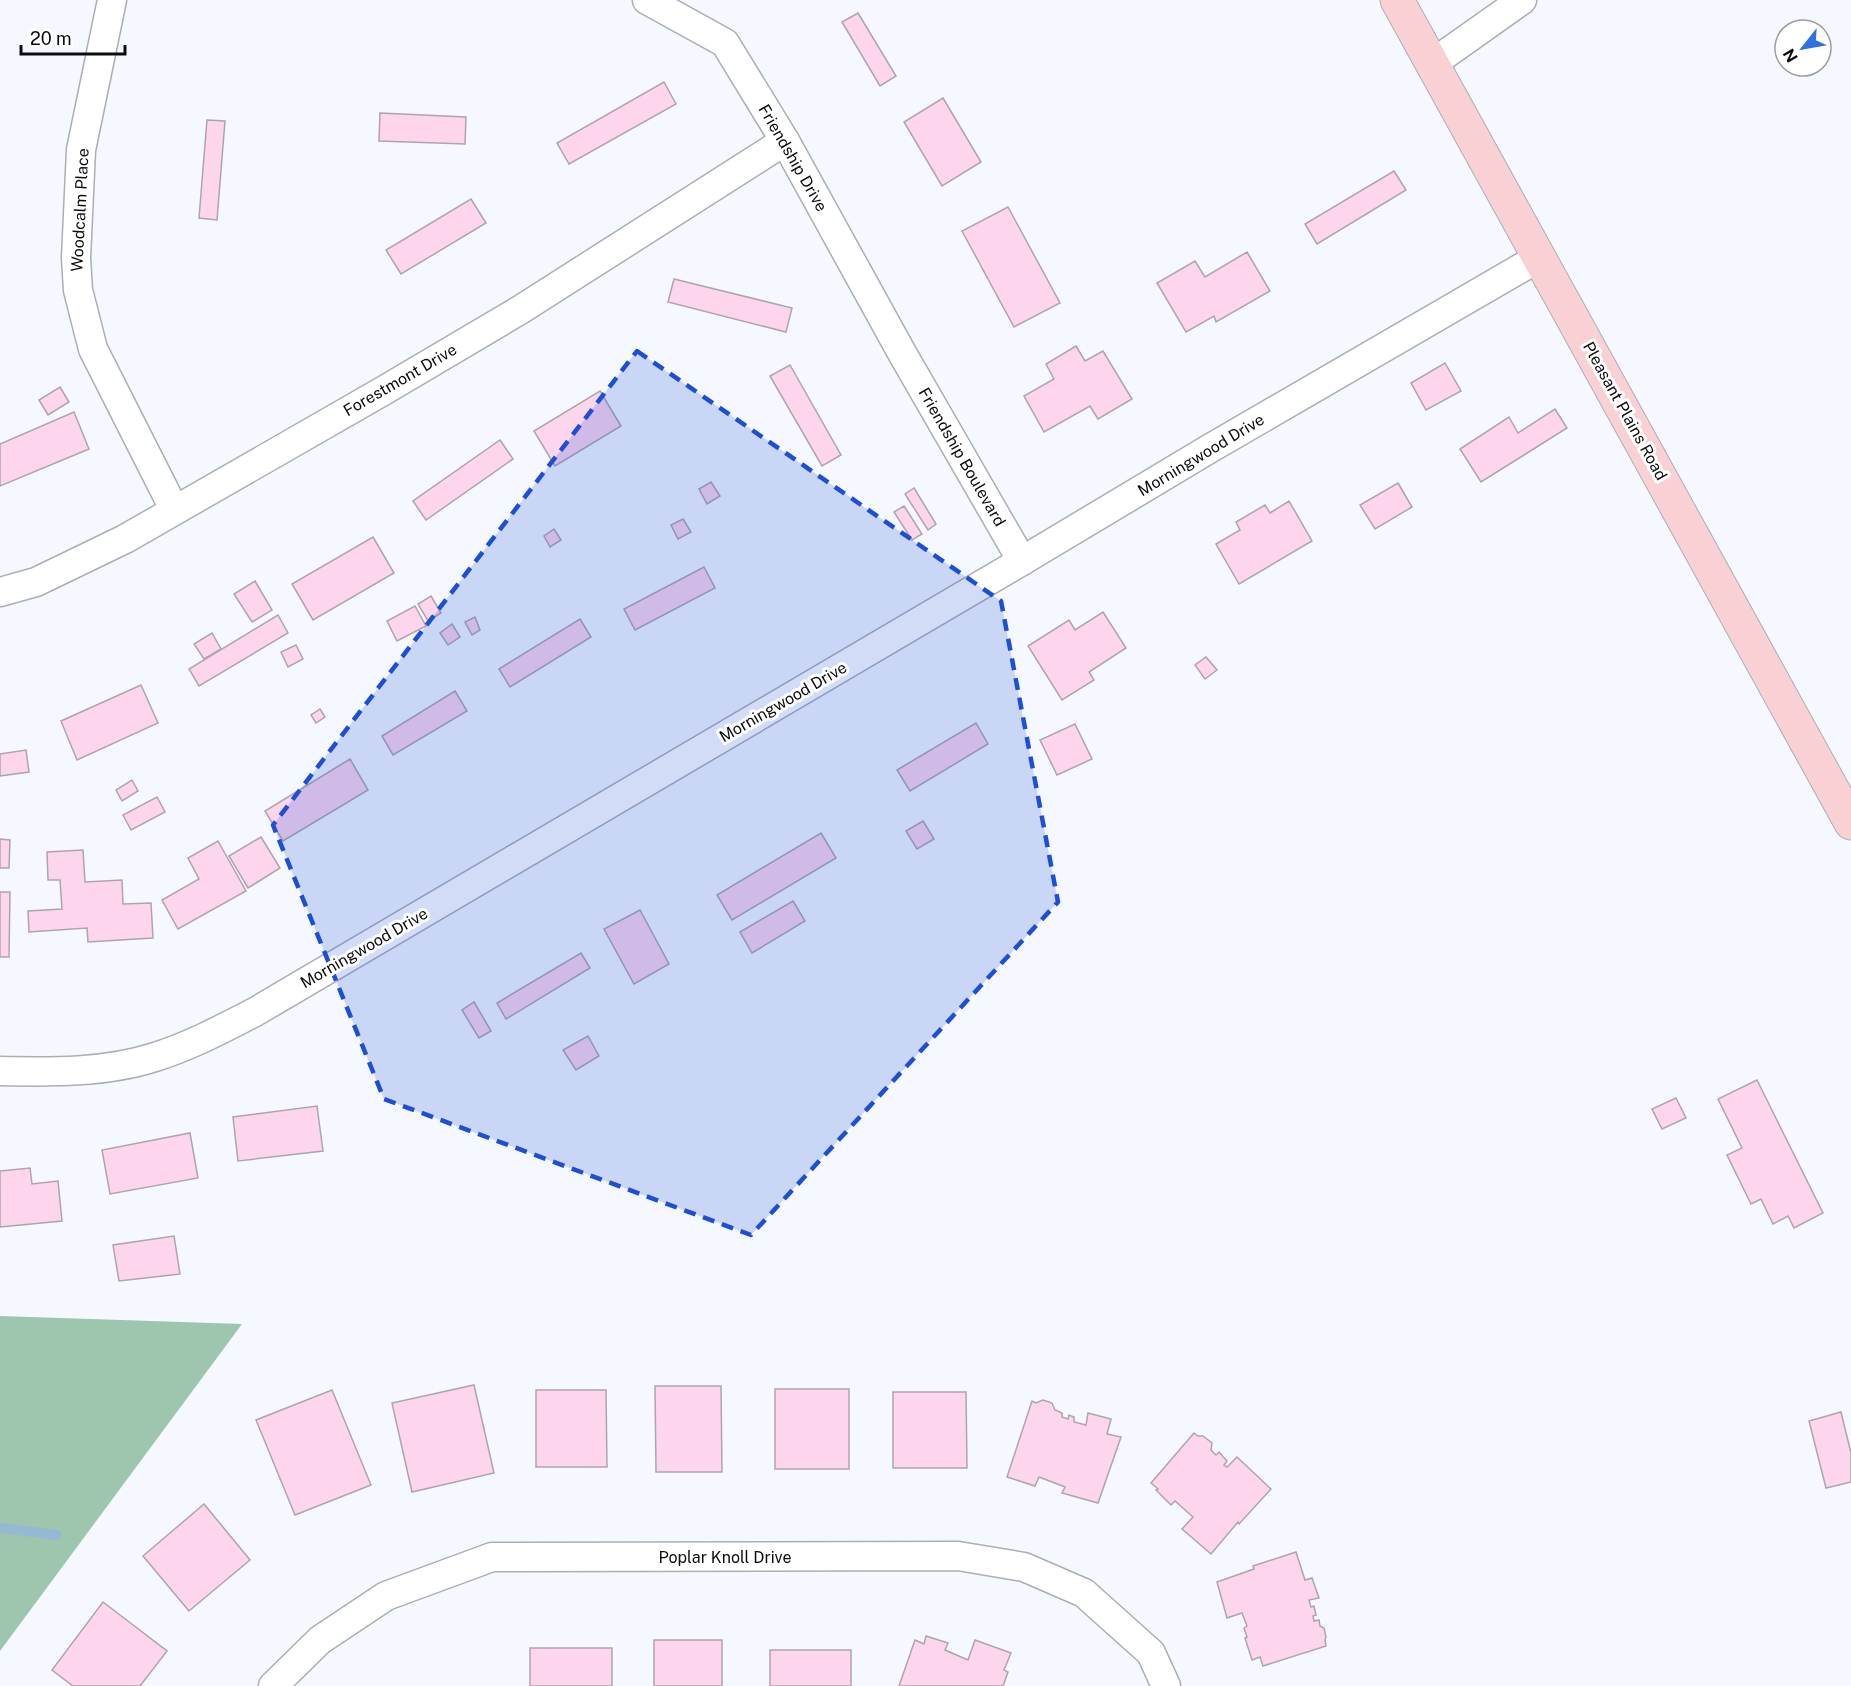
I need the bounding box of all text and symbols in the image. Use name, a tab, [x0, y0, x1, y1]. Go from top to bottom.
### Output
scale bar	[21, 18, 124, 56]
north arrow	[1773, 18, 1833, 78]
text: 20 m	[30, 28, 72, 49]
text: N	[1779, 45, 1802, 66]
street label: Friendship Drive	[755, 101, 831, 215]
street label: Woodcalm Place	[67, 148, 93, 272]
street label: Pleasant Plains Road	[1579, 339, 1671, 483]
street label: Forestmont Drive	[340, 340, 460, 420]
street label: Friendship Boulevard	[914, 384, 1010, 530]
street label: Morningwood Drive	[1134, 410, 1268, 500]
street label: Morningwood Drive	[716, 658, 850, 746]
street label: Morningwood Drive	[297, 904, 431, 992]
street label: Poplar Knoll Drive	[658, 1548, 792, 1567]

